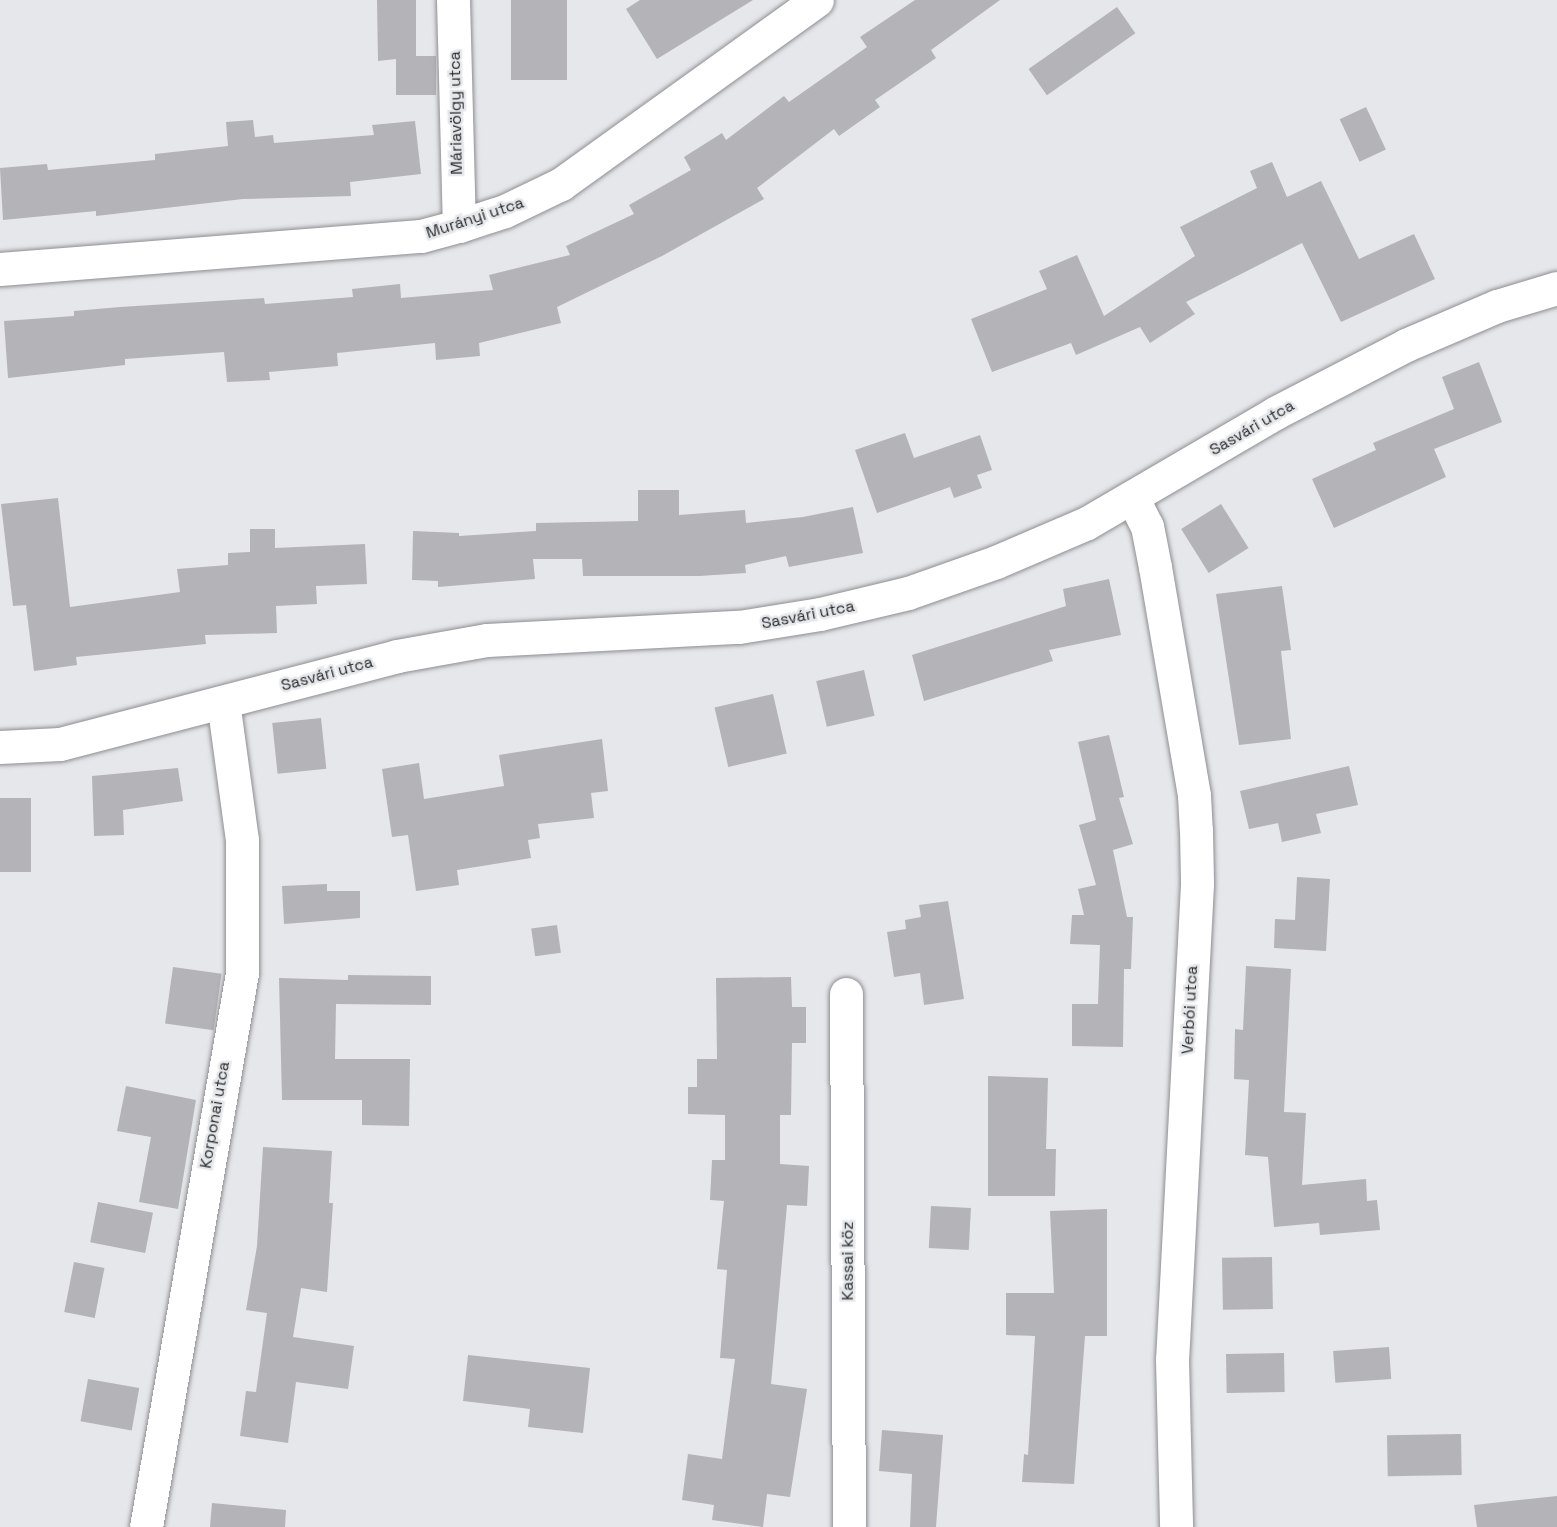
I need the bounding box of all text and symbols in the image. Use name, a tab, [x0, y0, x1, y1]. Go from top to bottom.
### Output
street label: Máriavölgy utca	[445, 51, 467, 175]
street label: Murányi utca	[424, 193, 526, 243]
street label: Sasvári utca	[1206, 396, 1298, 460]
street label: Sasvári utca	[760, 597, 856, 633]
street label: Sasvári utca	[279, 653, 375, 695]
street label: Verbói utca	[1178, 965, 1202, 1055]
street label: Korponai utca	[196, 1060, 234, 1170]
street label: Kassai köz	[838, 1221, 858, 1301]

